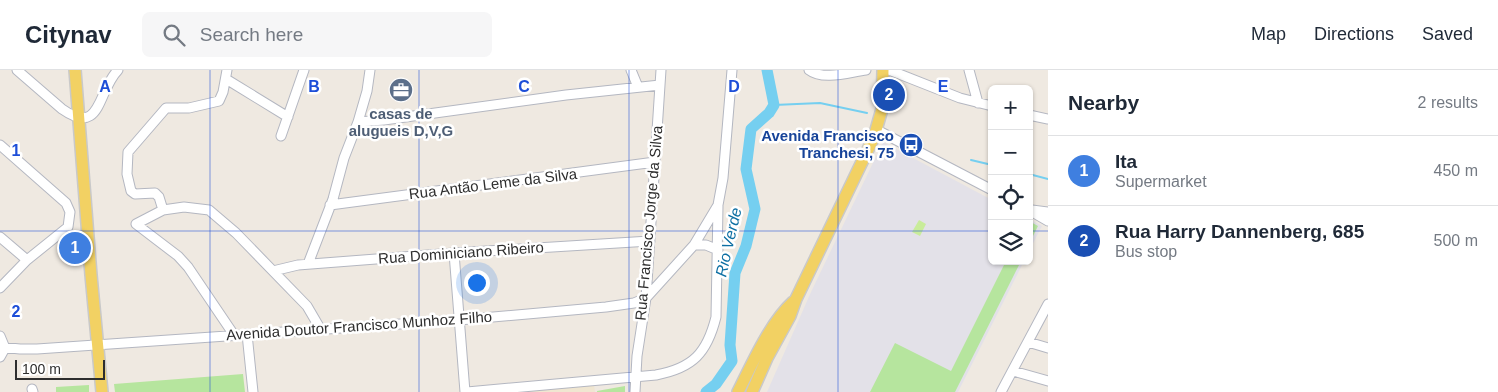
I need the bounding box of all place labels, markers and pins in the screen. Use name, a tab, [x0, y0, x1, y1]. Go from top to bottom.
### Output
pin: 2	[873, 76, 905, 114]
office icon: casas de alugueis D,V,G	[388, 77, 414, 103]
place label: casas de alugueis D,V,G	[349, 105, 453, 139]
place label: Avenida Francisco Tranchesi, 75	[761, 127, 894, 161]
bus stop icon: Avenida Francisco Tranchesi, 75	[898, 132, 924, 158]
pin: 1	[59, 229, 91, 267]

